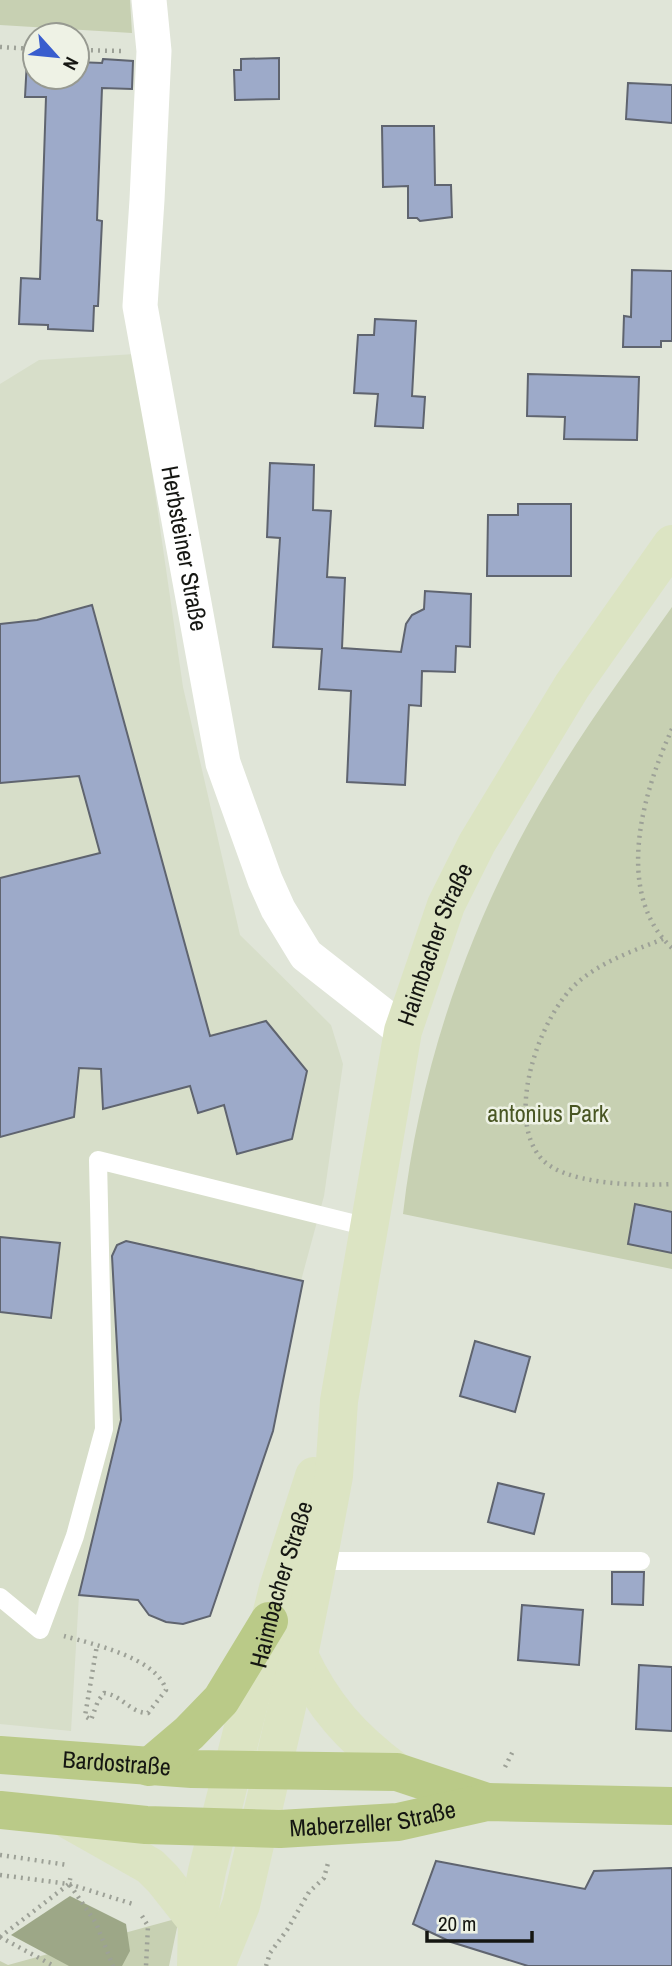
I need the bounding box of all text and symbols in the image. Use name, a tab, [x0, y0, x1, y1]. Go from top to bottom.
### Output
north arrow	[21, 21, 91, 91]
text: N	[57, 53, 85, 75]
street label: Herbsteiner Straße	[154, 463, 216, 633]
street label: Haimbacher Straße	[389, 857, 480, 1030]
park label: antonius Park	[487, 1097, 609, 1129]
street label: Haimbacher Straße	[242, 1497, 320, 1671]
street label: Bardostraße	[62, 1743, 172, 1782]
street label: Maberzeller Straße	[288, 1793, 459, 1843]
scale bar	[427, 1899, 532, 1943]
text: 20 m	[438, 1909, 476, 1938]

